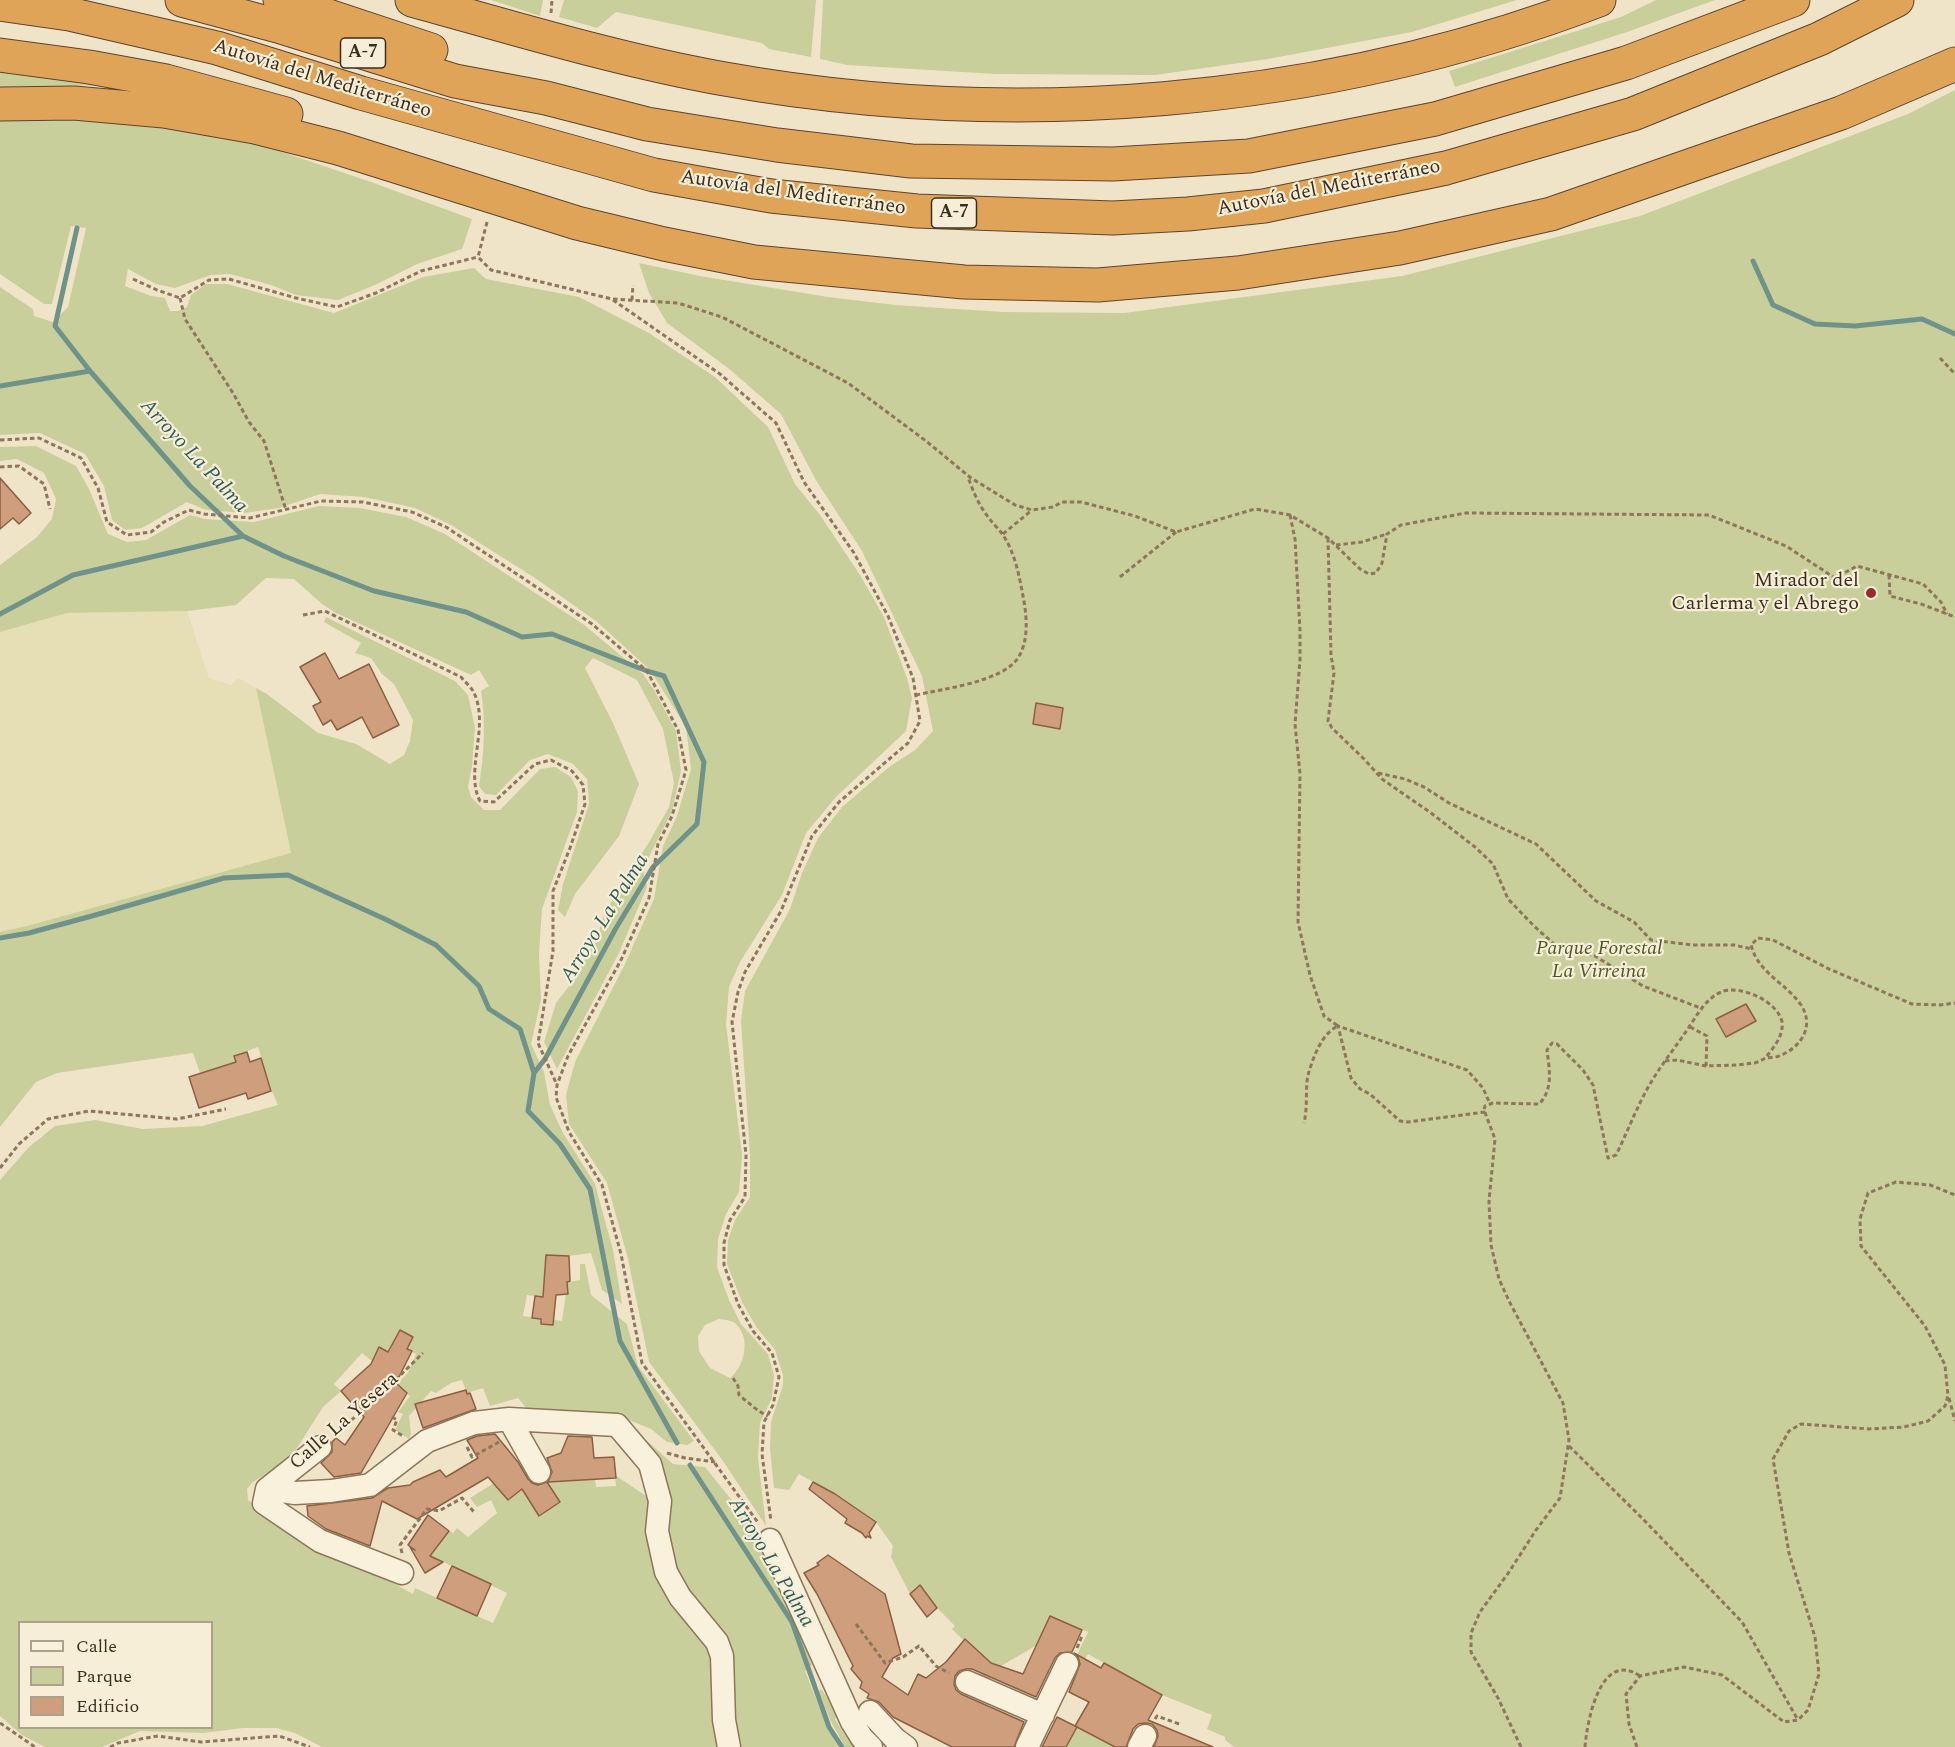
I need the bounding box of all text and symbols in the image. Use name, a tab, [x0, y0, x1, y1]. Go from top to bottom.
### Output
street label: Autovía del Mediterráneo	[210, 35, 434, 125]
road number: A-7	[340, 38, 386, 68]
street label: Autovía del Mediterráneo	[1215, 156, 1443, 222]
street label: Autovía del Mediterráneo	[679, 166, 907, 222]
road number: A-7	[932, 198, 976, 228]
water label: Arroyo La Palma	[134, 395, 252, 519]
place label: Mirador del Carlerma y el Abrego	[1671, 570, 1859, 617]
marker: Mirador del Carlerma y el Abrego	[1864, 586, 1878, 600]
water label: Arroyo La Palma	[556, 850, 656, 988]
park label: Parque Forestal La Virreina	[1536, 938, 1662, 985]
street label: Calle La Yesera	[285, 1368, 405, 1476]
water label: Arroyo La Palma	[721, 1494, 819, 1632]
legend	[18, 1621, 213, 1729]
text: Calle	[76, 1633, 117, 1660]
text: Parque	[76, 1663, 132, 1690]
text: Edificio	[76, 1693, 139, 1720]

